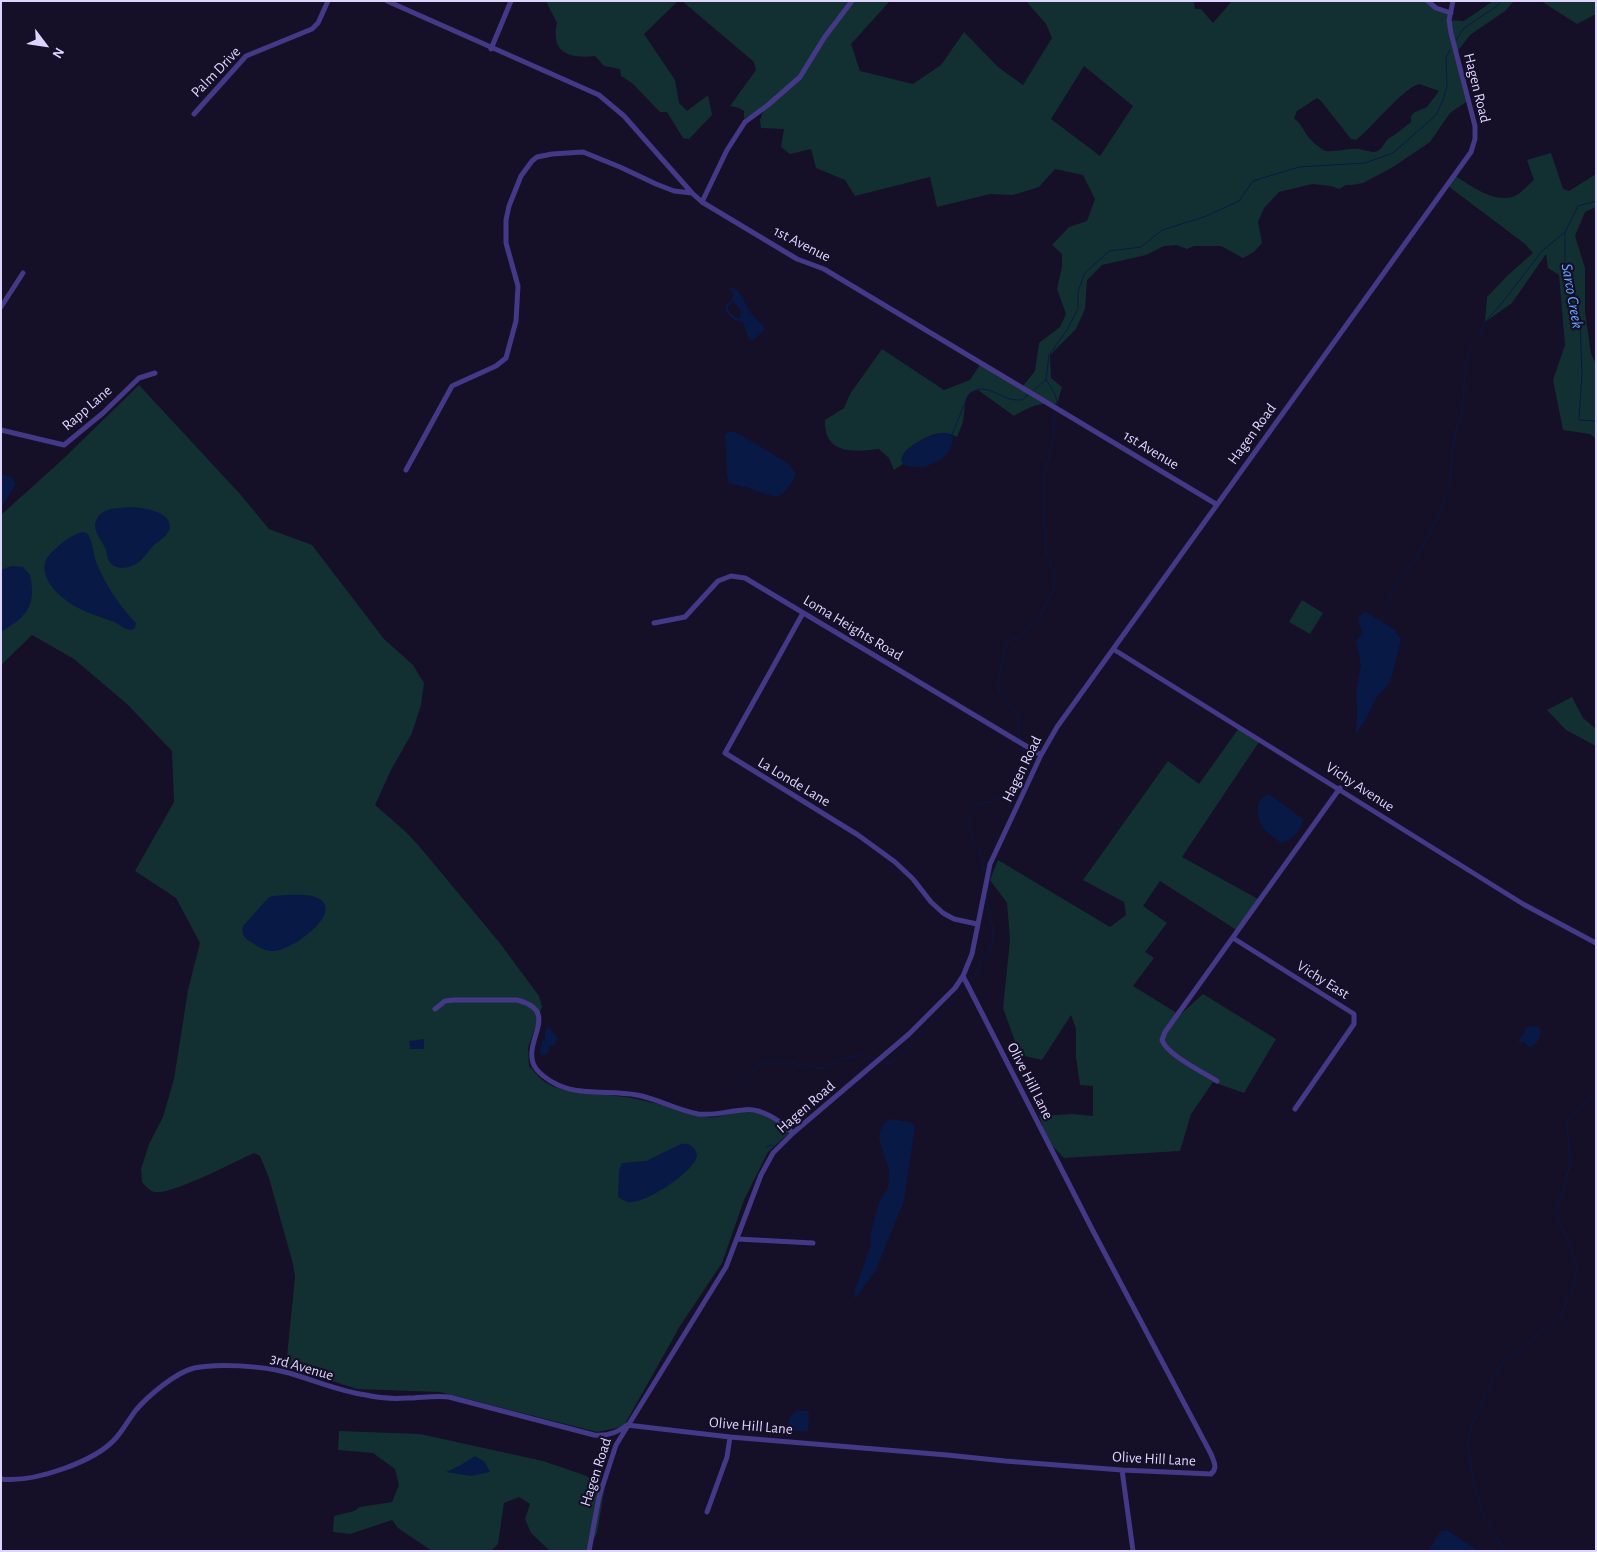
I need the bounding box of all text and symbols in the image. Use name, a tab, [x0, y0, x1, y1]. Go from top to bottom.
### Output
north arrow	[20, 20, 70, 70]
street label: Palm Drive	[187, 43, 245, 101]
text: N	[49, 45, 66, 60]
street label: Hagen Road	[1460, 51, 1494, 125]
street label: 1st Avenue	[770, 222, 834, 266]
water label: Sarco Creek	[1557, 262, 1587, 330]
street label: Rapp Lane	[58, 381, 116, 435]
street label: Hagen Road	[1224, 400, 1280, 468]
street label: 1st Avenue	[1120, 426, 1182, 474]
street label: Loma Heights Road	[800, 591, 906, 665]
street label: Hagen Road	[998, 733, 1046, 805]
street label: La Londe Lane	[754, 753, 834, 811]
street label: Vichy Avenue	[1322, 758, 1398, 816]
street label: Vichy East	[1293, 957, 1353, 1003]
street label: Olive Hill Lane	[1003, 1040, 1057, 1122]
street label: Hagen Road	[773, 1077, 839, 1137]
street label: 3rd Avenue	[268, 1349, 336, 1385]
street label: Olive Hill Lane	[708, 1413, 794, 1439]
street label: Hagen Road	[576, 1435, 616, 1509]
street label: Olive Hill Lane	[1112, 1448, 1196, 1470]

